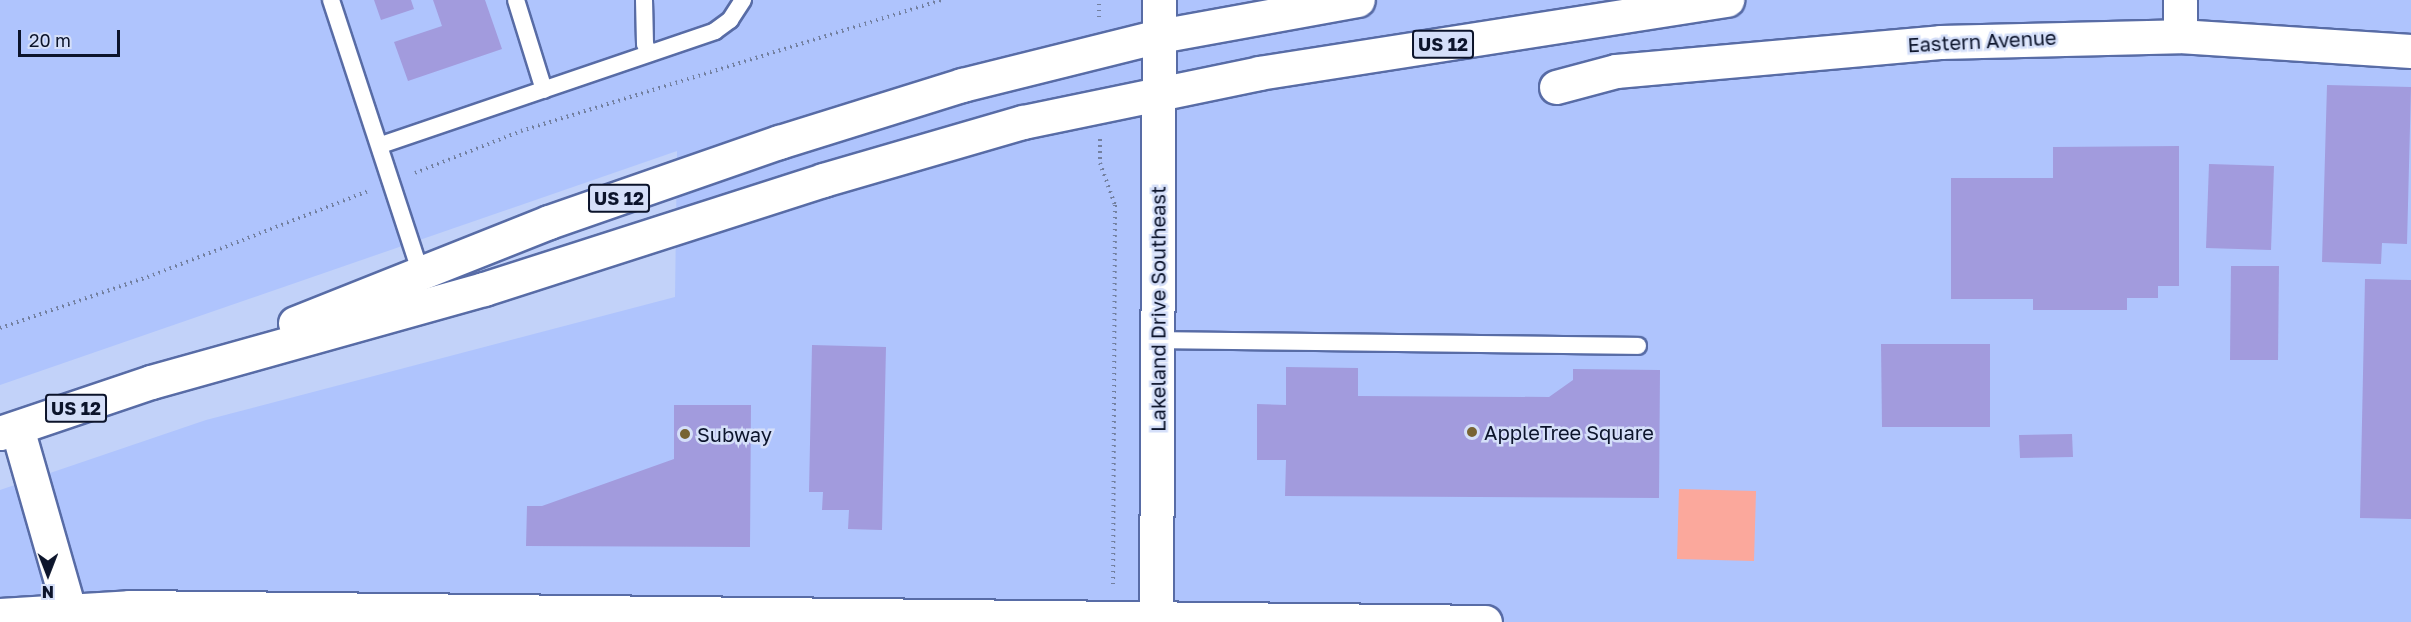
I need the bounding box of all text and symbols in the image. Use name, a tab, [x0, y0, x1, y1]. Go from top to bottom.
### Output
scale bar	[21, 18, 123, 56]
street label: Eastern Avenue	[1907, 25, 2057, 57]
text: 20 m	[29, 29, 71, 51]
road number: US 12	[1412, 29, 1474, 59]
road number: US 12	[588, 183, 650, 213]
street label: Lakeland Drive Southeast	[1146, 186, 1170, 432]
road number: US 12	[44, 393, 107, 423]
place label: AppleTree Square	[1484, 420, 1654, 444]
place label: Subway	[697, 422, 772, 446]
marker: AppleTree Square	[1465, 425, 1479, 439]
marker: Subway	[678, 427, 692, 441]
north arrow	[18, 544, 78, 604]
text: N	[42, 582, 54, 602]

